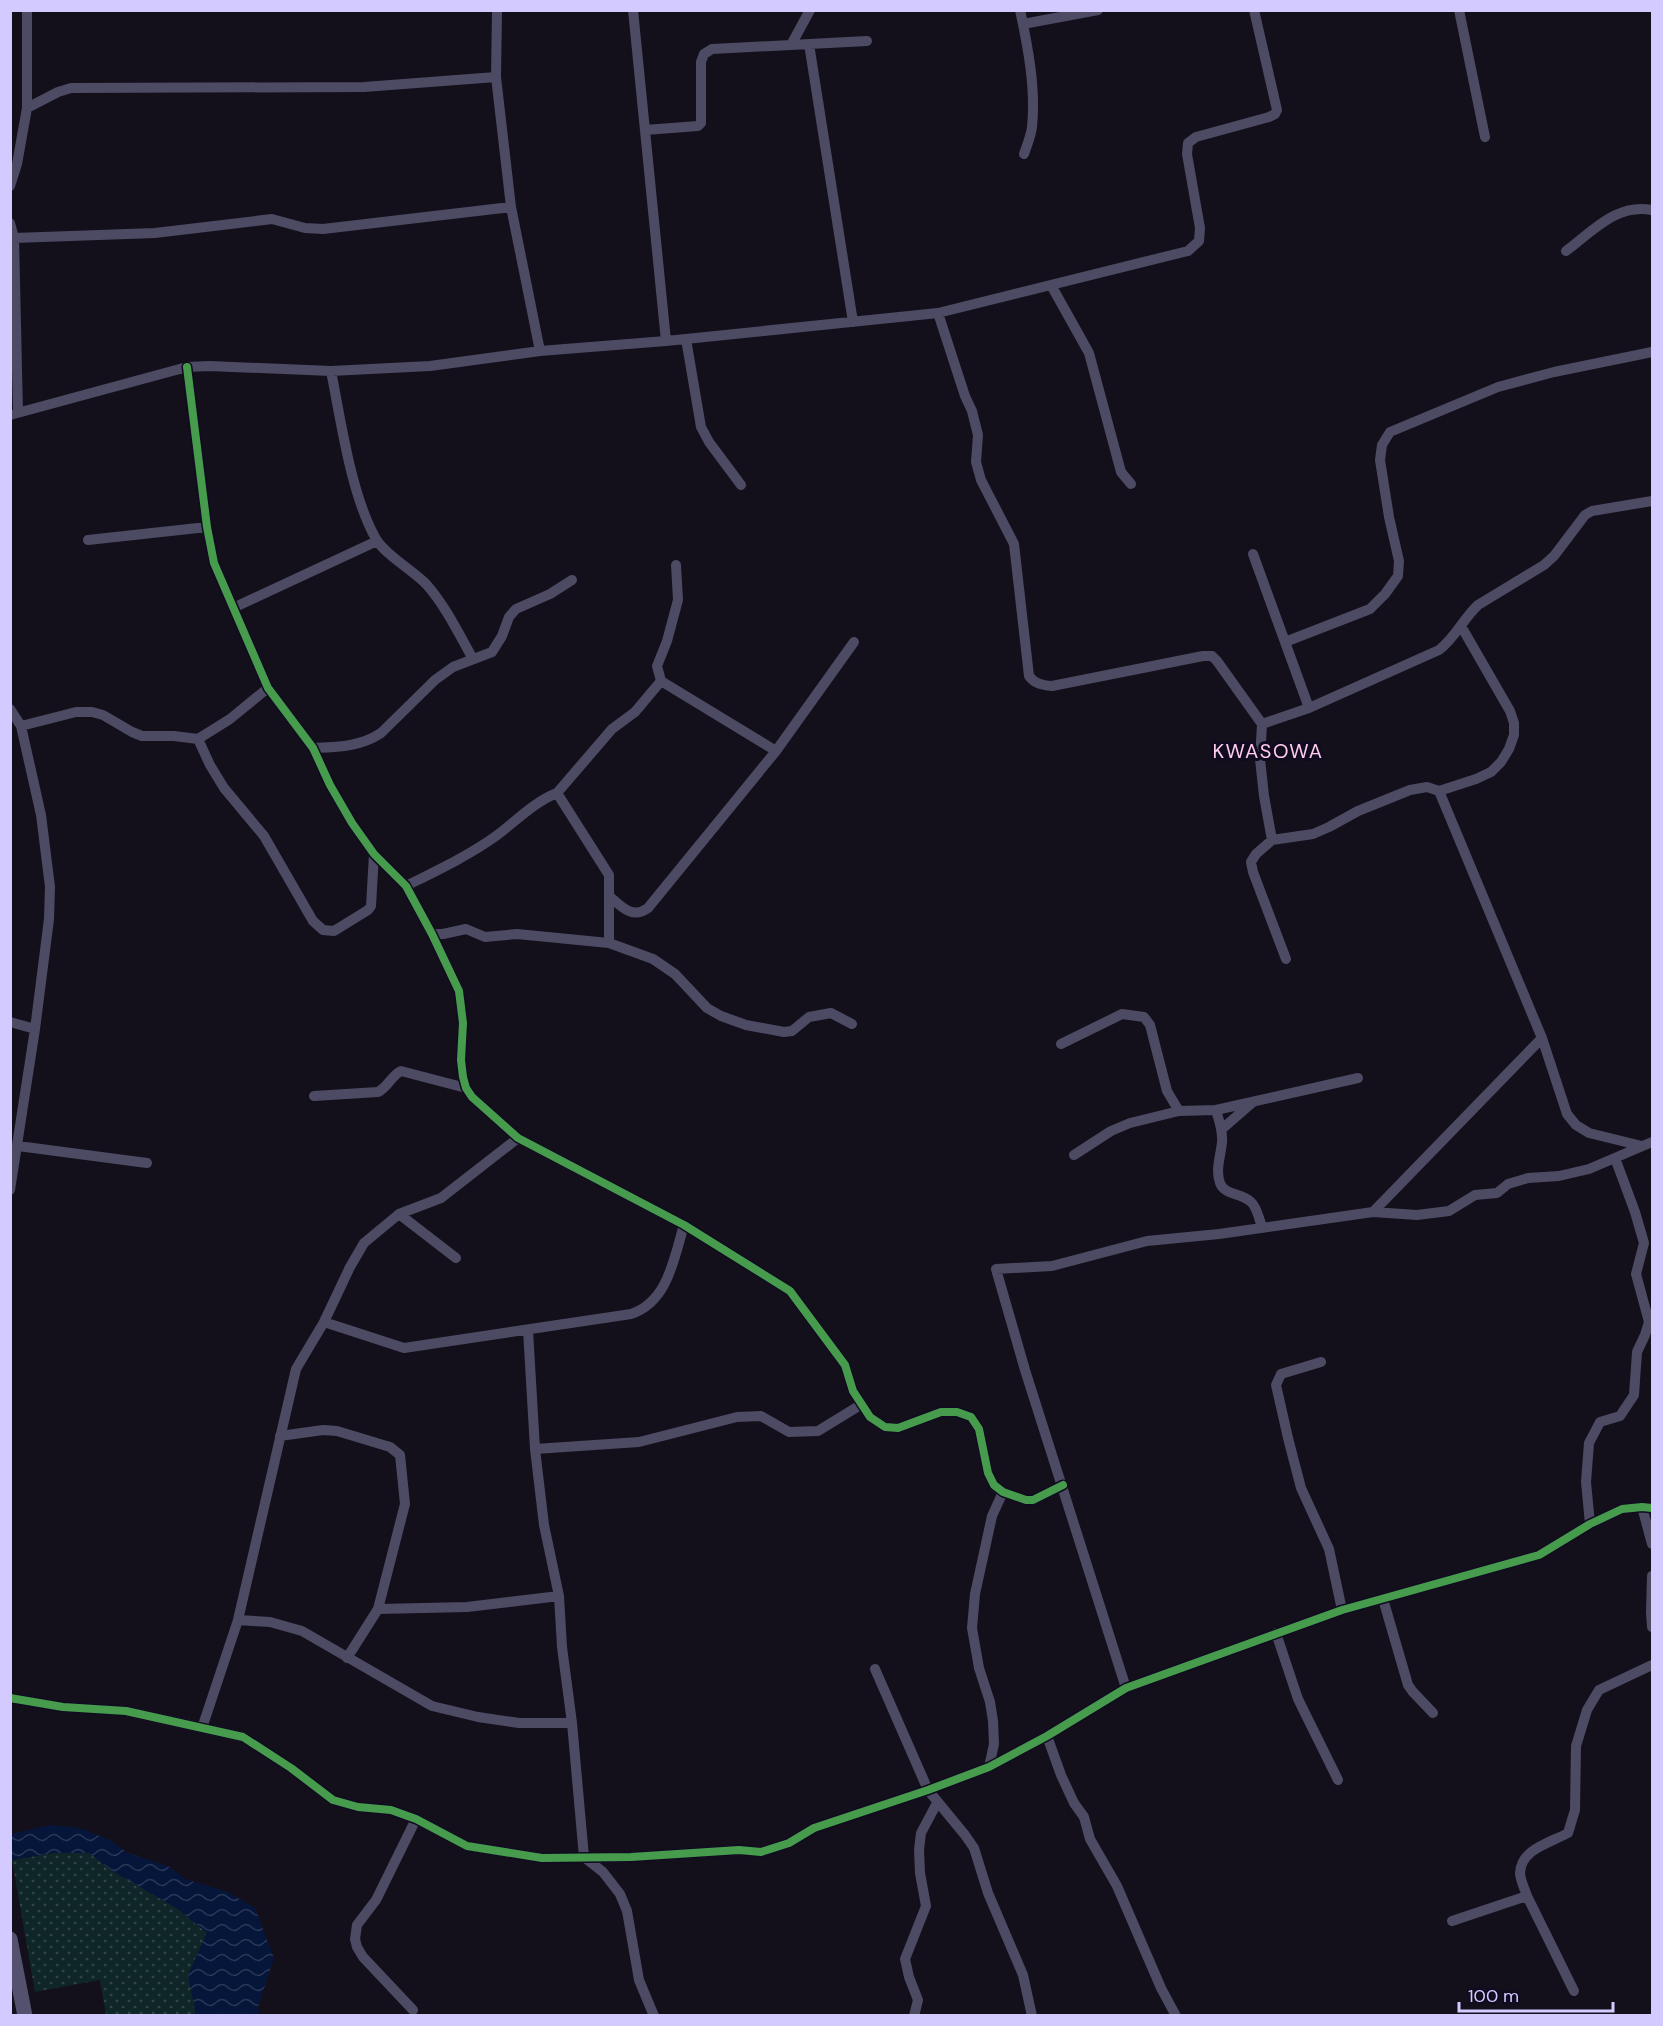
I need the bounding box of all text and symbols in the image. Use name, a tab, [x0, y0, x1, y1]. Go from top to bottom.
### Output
district label: KWASOWA	[1212, 738, 1324, 764]
scale bar	[1459, 1975, 1614, 2013]
text: 100 m	[1468, 1984, 1519, 2008]

